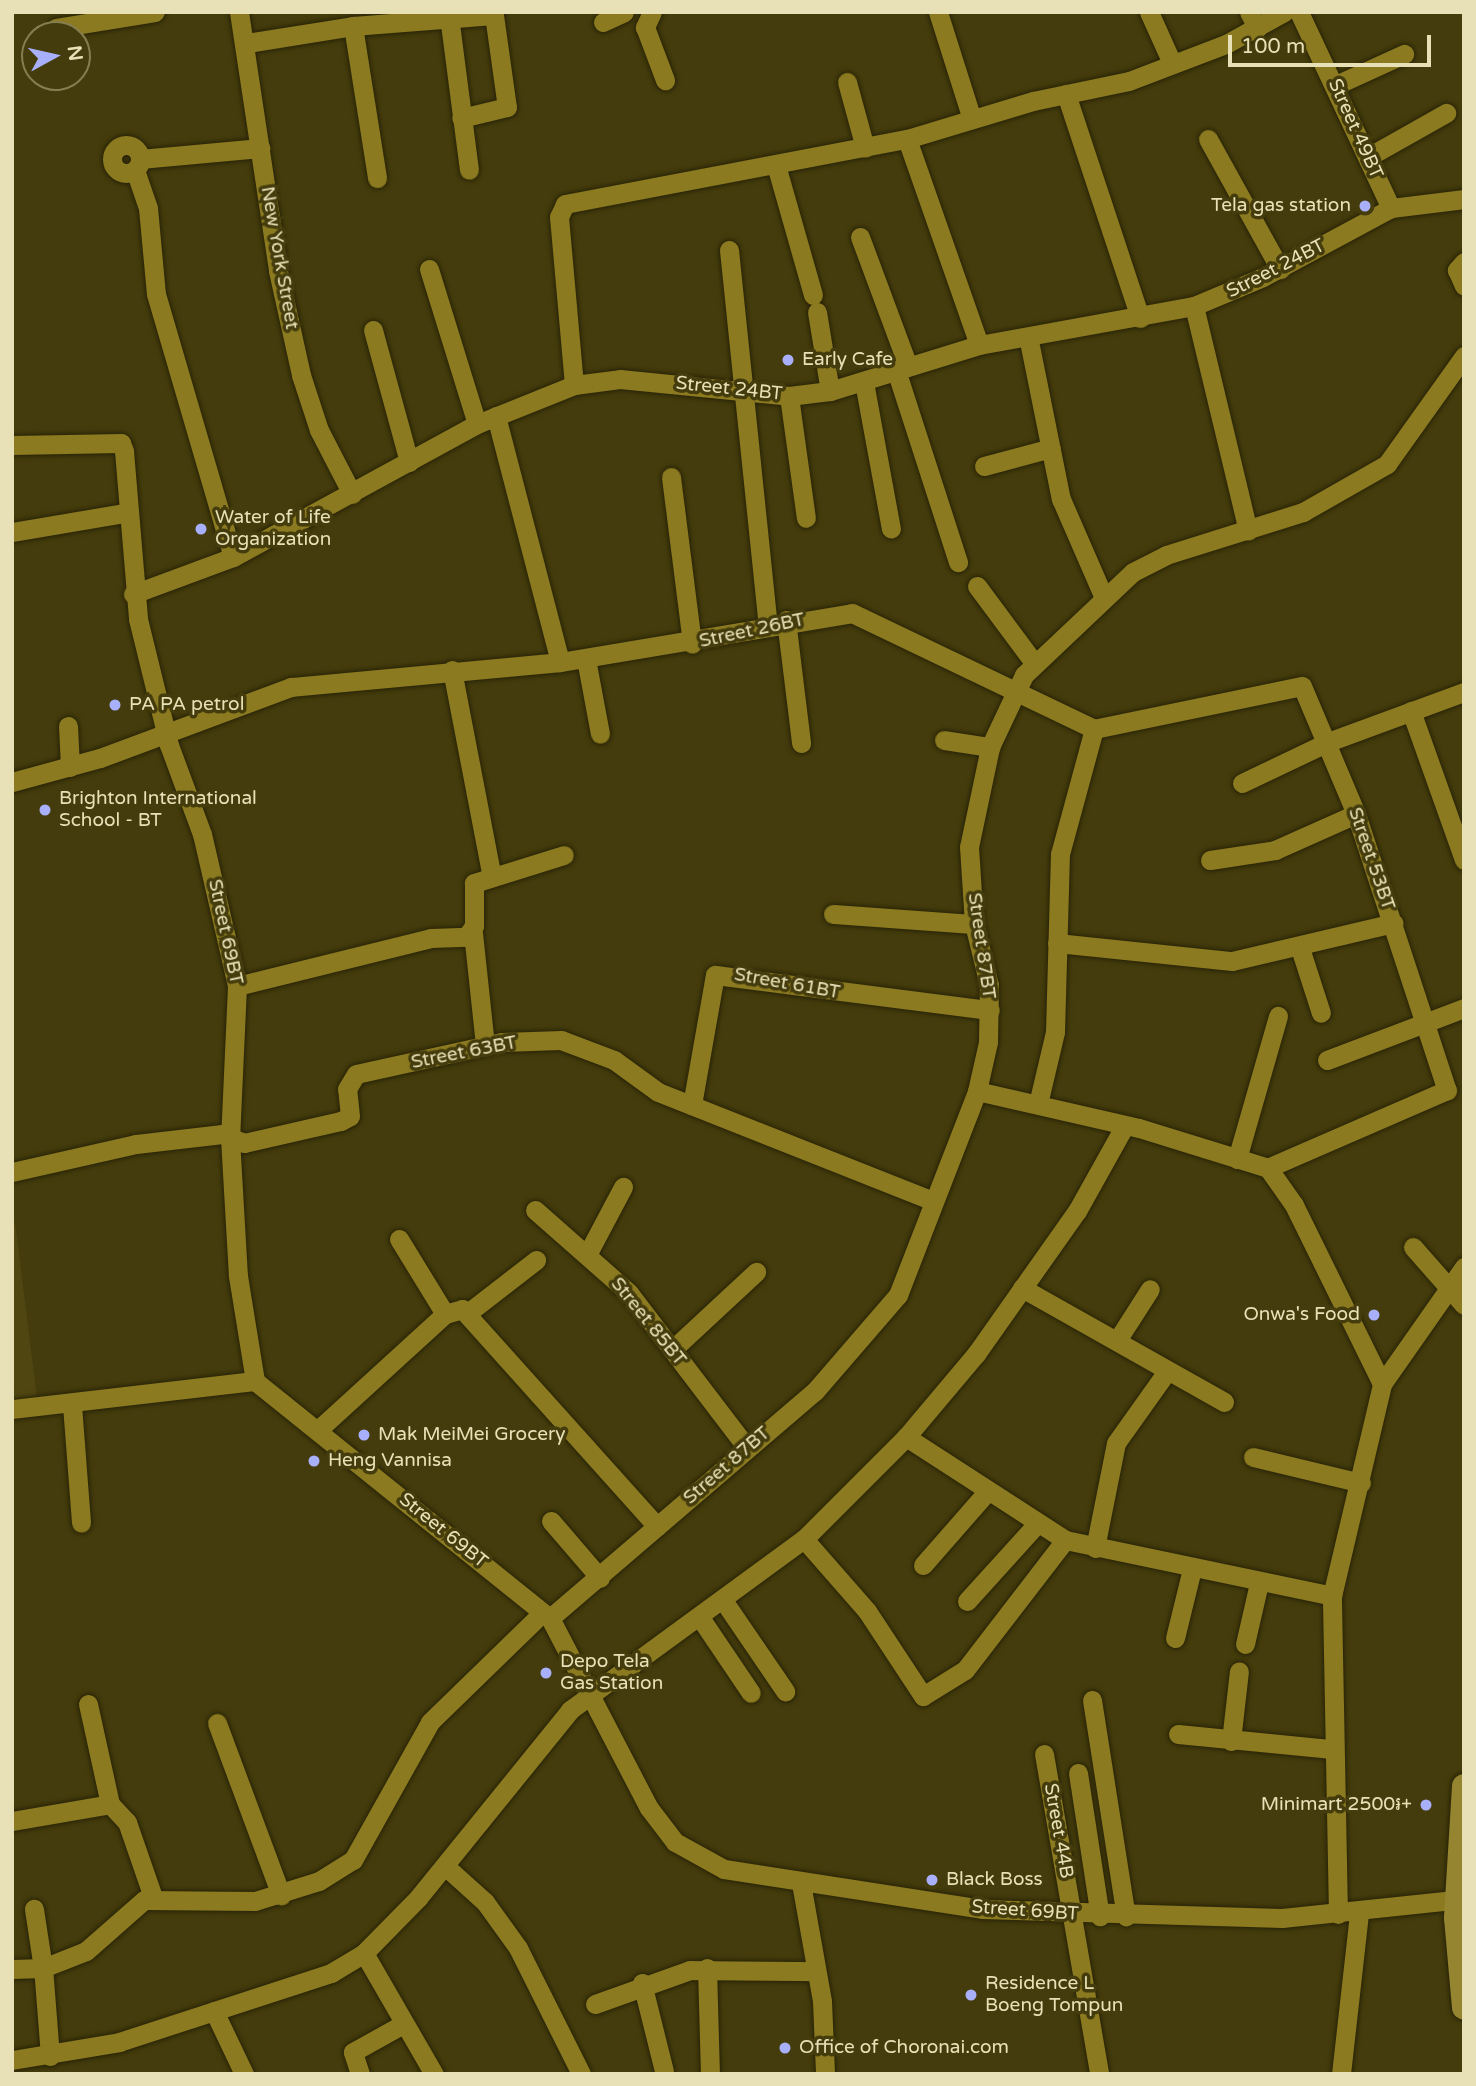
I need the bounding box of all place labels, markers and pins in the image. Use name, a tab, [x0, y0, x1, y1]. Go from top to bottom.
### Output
place label: Tela gas station	[1211, 195, 1351, 217]
marker: Tela gas station	[1357, 198, 1373, 214]
place label: Early Cafe	[802, 349, 893, 371]
marker: Early Cafe	[780, 352, 796, 368]
place label: Water of Life Organization	[215, 507, 331, 551]
marker: Water of Life Organization	[193, 521, 209, 537]
place label: PA PA petrol	[129, 694, 244, 716]
marker: PA PA petrol	[107, 697, 123, 713]
place label: Brighton International School - BT	[59, 788, 257, 832]
marker: Brighton International School - BT	[37, 802, 53, 818]
place label: Onwa's Food	[1244, 1304, 1360, 1326]
marker: Onwa's Food	[1366, 1307, 1382, 1323]
place label: Mak MeiMei Grocery	[378, 1424, 565, 1446]
marker: Mak MeiMei Grocery	[356, 1427, 372, 1443]
place label: Heng Vannisa	[328, 1450, 452, 1472]
marker: Heng Vannisa	[306, 1453, 322, 1469]
place label: Depo Tela Gas Station	[560, 1651, 663, 1695]
marker: Depo Tela Gas Station	[538, 1665, 554, 1681]
place label: Minimart 2500៛+	[1260, 1794, 1412, 1816]
marker: Minimart 2500៛+	[1418, 1797, 1434, 1813]
place label: Black Boss	[946, 1869, 1043, 1891]
marker: Black Boss	[924, 1872, 940, 1888]
place label: Residence L Boeng Tompun	[985, 1973, 1123, 2017]
marker: Residence L Boeng Tompun	[963, 1987, 979, 2003]
place label: Office of Choronai.com	[799, 2037, 1009, 2059]
marker: Office of Choronai.com	[777, 2040, 793, 2056]

